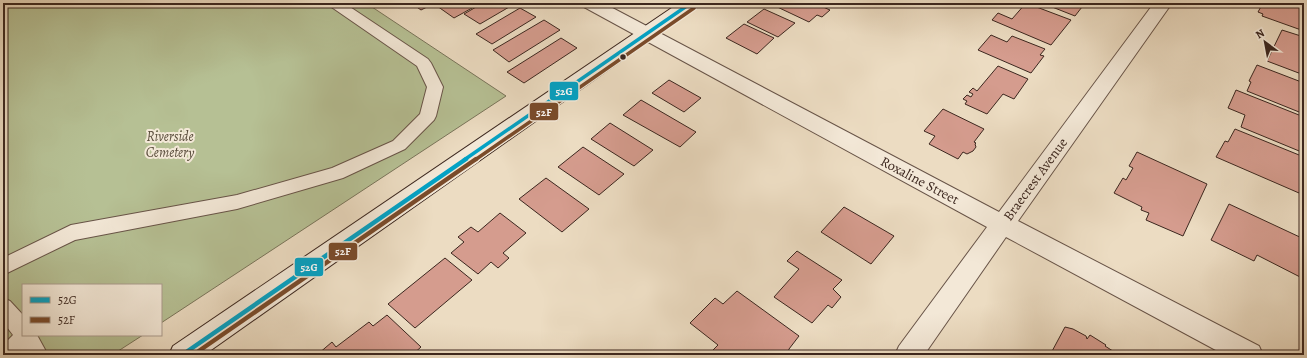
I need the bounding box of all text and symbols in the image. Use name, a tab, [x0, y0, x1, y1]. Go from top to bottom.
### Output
north arrow	[1245, 22, 1285, 62]
text: N	[1253, 25, 1267, 42]
unlabelled marker	[618, 52, 628, 62]
line badge: 52G	[549, 81, 579, 101]
text: 52G	[555, 84, 573, 99]
line badge: 52F	[529, 102, 559, 121]
text: 52F	[536, 105, 552, 120]
park label: Riverside Cemetery	[146, 127, 194, 162]
street label: Braecrest Avenue	[999, 134, 1072, 225]
street label: Roxaline Street	[877, 152, 963, 209]
line badge: 52F	[328, 242, 358, 261]
text: 52F	[335, 244, 351, 259]
line badge: 52G	[294, 257, 324, 277]
text: 52G	[300, 260, 318, 275]
legend	[22, 284, 162, 336]
text: 52G	[58, 292, 77, 308]
text: 52F	[58, 312, 75, 328]

